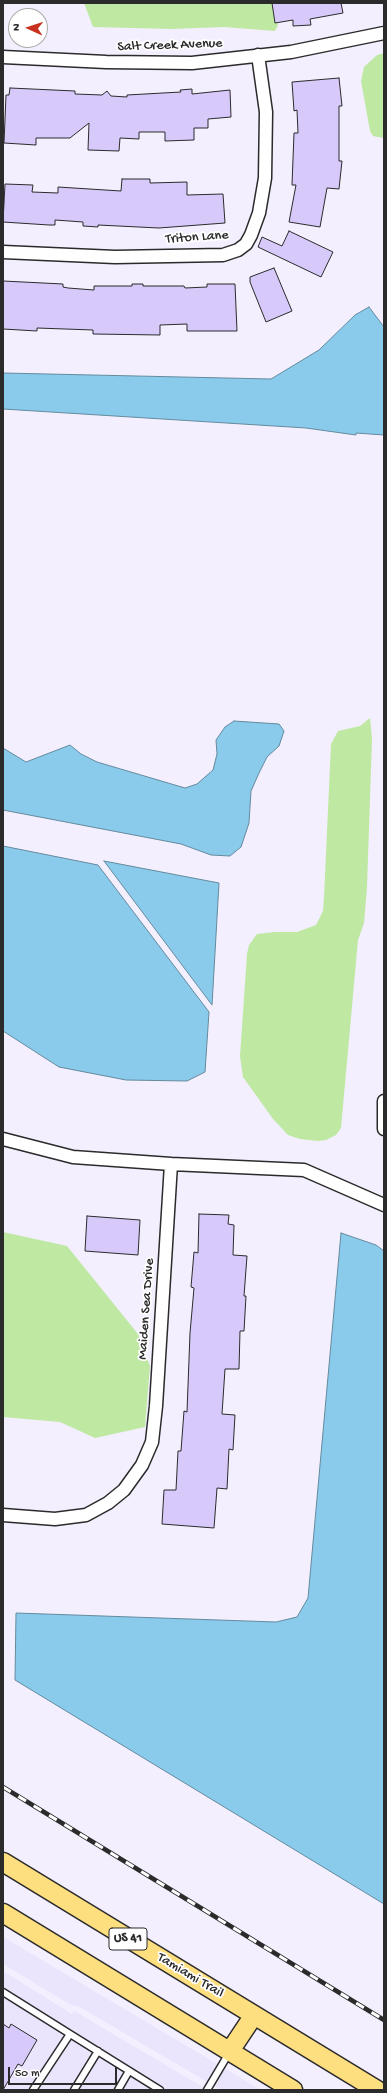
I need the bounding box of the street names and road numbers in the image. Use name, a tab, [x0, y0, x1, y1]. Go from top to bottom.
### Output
street label: Salt Creek Avenue	[117, 36, 223, 56]
street label: Triton Lane	[165, 227, 229, 249]
street label: Maiden Sea Drive	[135, 1258, 159, 1360]
road number: US 41	[109, 1928, 147, 1950]
street label: Tamiami Trail	[154, 1950, 226, 2002]

